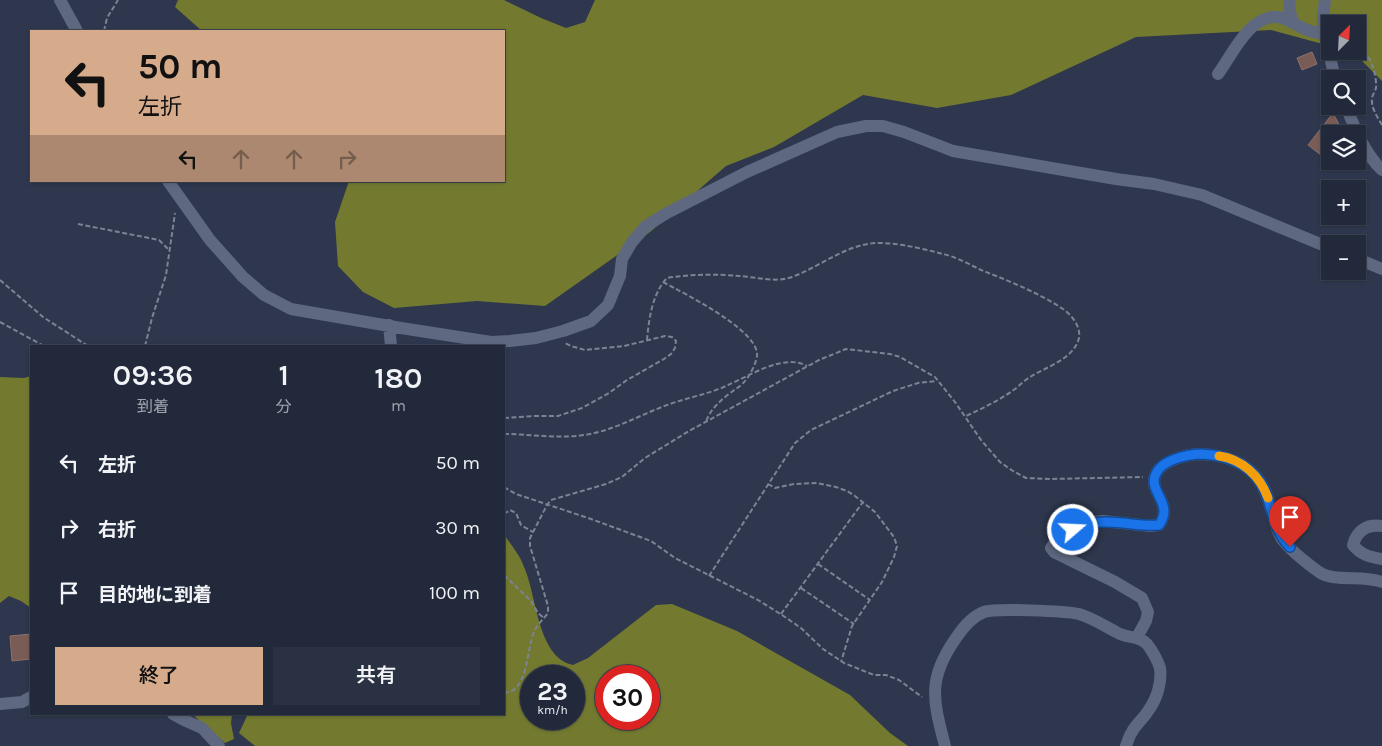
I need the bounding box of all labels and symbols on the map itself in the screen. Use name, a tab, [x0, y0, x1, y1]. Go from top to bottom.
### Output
north arrow	[1321, 15, 1366, 60]
pin	[1269, 496, 1311, 547]
position arrow	[1046, 503, 1098, 555]
speed limit sign: 30	[595, 665, 660, 730]

